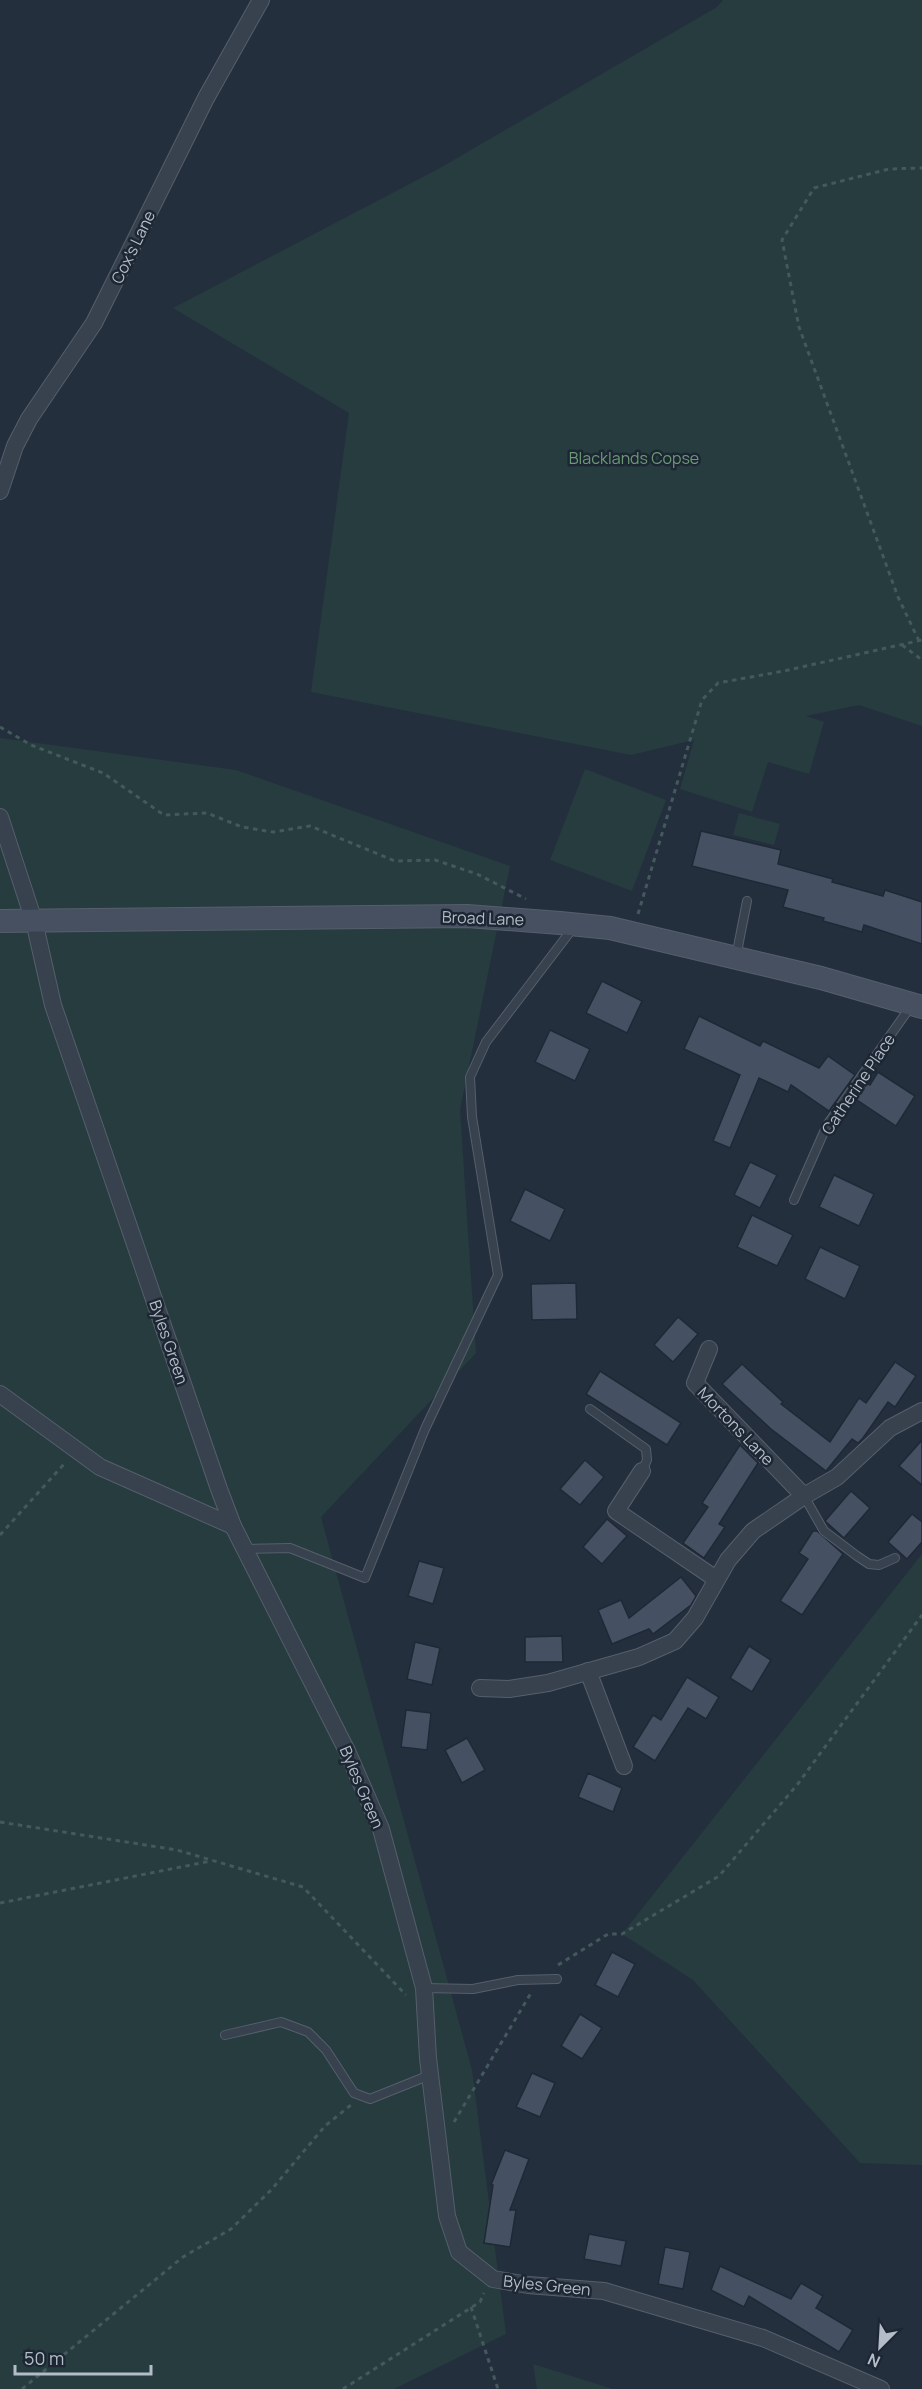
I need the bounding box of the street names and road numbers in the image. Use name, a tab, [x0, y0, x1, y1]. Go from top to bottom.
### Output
street label: Cox's Lane	[106, 207, 160, 287]
street label: Broad Lane	[441, 906, 525, 930]
street label: Catherine Place	[816, 1029, 900, 1139]
street label: Byles Green	[144, 1297, 194, 1387]
street label: Mortons Lane	[693, 1382, 779, 1470]
street label: Byles Green	[335, 1742, 389, 1832]
street label: Byles Green	[502, 2269, 592, 2301]

